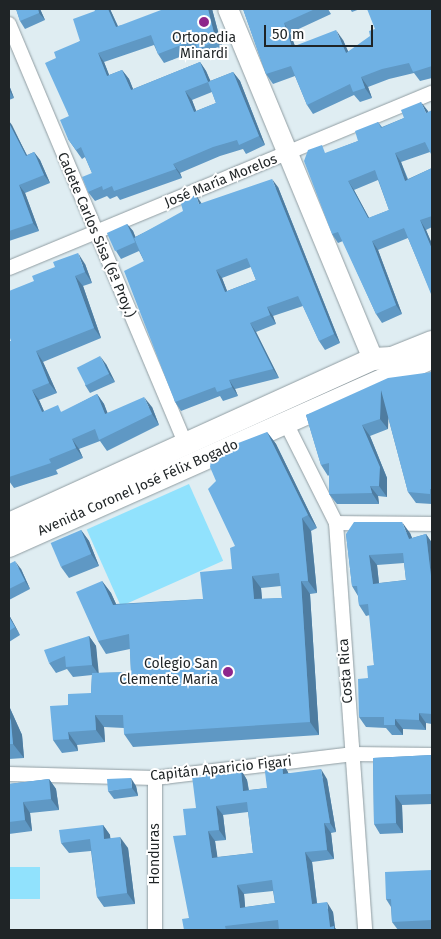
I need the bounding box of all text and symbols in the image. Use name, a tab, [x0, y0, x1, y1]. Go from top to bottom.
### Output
scale bar	[266, 15, 375, 47]
marker: Ortopedia Minardi	[198, 16, 210, 28]
text: 50 m	[272, 25, 305, 43]
place label: Ortopedia Minardi	[172, 30, 236, 62]
street label: Cadete Carlos Sisa (6ª Proy.)	[54, 150, 138, 320]
street label: José María Morelos	[162, 151, 280, 211]
street label: Avenida Coronel José Félix Bogado	[35, 436, 241, 540]
street label: Costa Rica	[335, 638, 357, 704]
place label: Colegio San Clemente Maria	[119, 656, 218, 689]
marker: Colegio San Clemente Maria	[222, 666, 234, 678]
street label: Capitán Aparicio Figari	[149, 753, 293, 785]
street label: Honduras	[147, 823, 163, 885]

